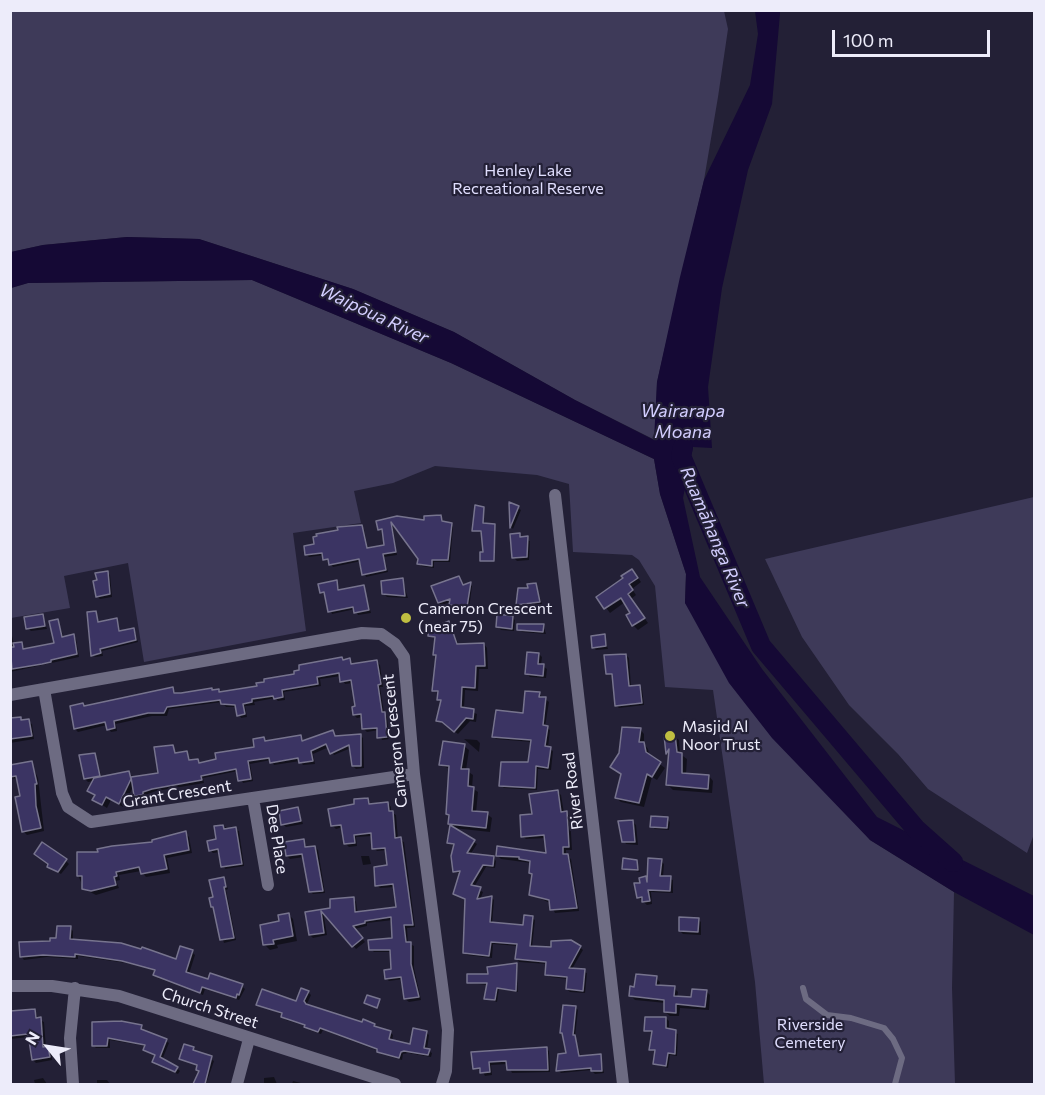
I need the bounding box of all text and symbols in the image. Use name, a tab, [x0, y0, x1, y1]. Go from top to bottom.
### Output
scale bar	[835, 18, 992, 56]
text: 100 m	[843, 29, 893, 51]
park label: Henley Lake Recreational Reserve	[452, 161, 604, 199]
water label: Waipōua River	[316, 279, 432, 349]
water label: Wairarapa Moana	[641, 400, 725, 442]
water label: Ruamāhanga River	[675, 463, 755, 611]
place label: Cameron Crescent (near 75)	[418, 599, 553, 637]
marker: Cameron Crescent (near 75)	[399, 611, 413, 625]
street label: Cameron Crescent	[378, 673, 412, 809]
place label: Masjid Al Noor Trust	[682, 717, 761, 755]
marker: Masjid Al Noor Trust	[663, 729, 677, 743]
street label: River Road	[559, 751, 587, 831]
street label: Grant Crescent	[121, 776, 233, 812]
street label: Dee Place	[262, 803, 292, 875]
street label: Church Street	[159, 983, 261, 1033]
park label: Riverside Cemetery	[774, 1015, 846, 1053]
north arrow	[18, 1017, 78, 1077]
text: N	[21, 1028, 43, 1048]

